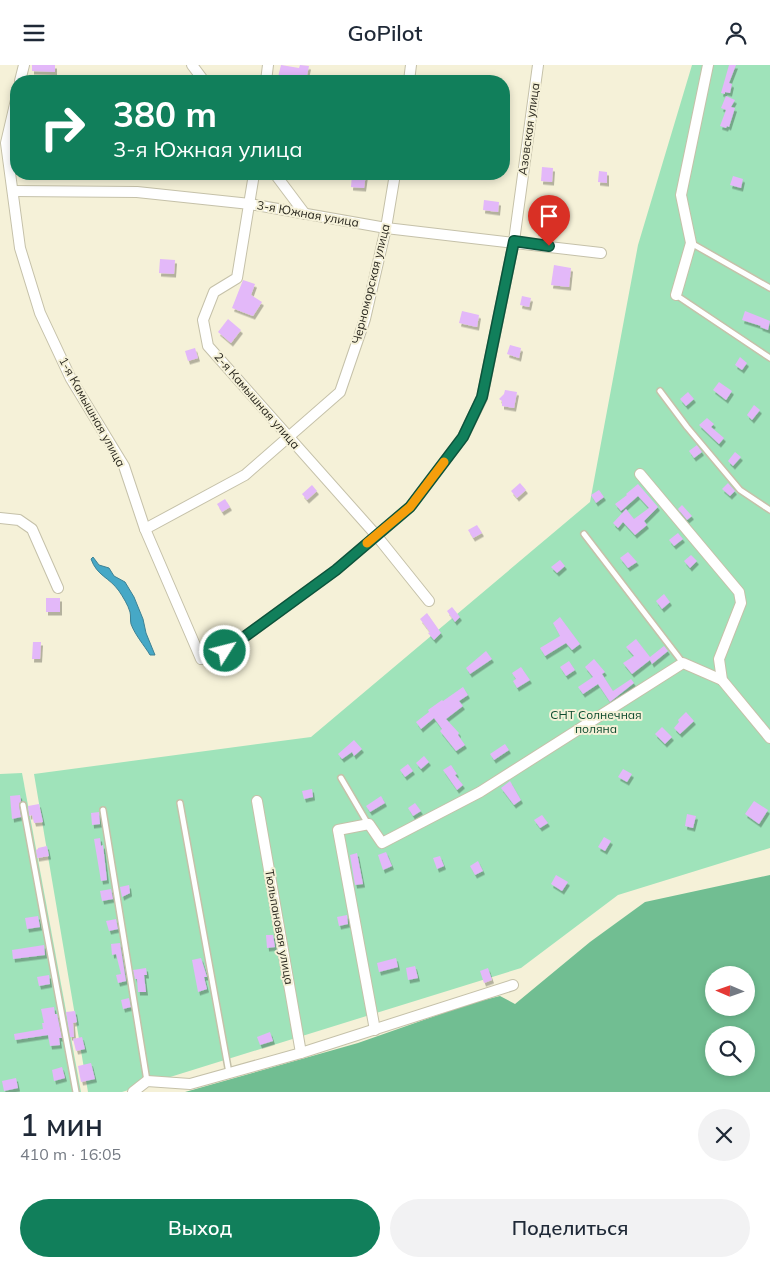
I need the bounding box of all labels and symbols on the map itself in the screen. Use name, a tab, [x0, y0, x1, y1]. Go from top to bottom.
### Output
street label: Азовская улица	[515, 82, 542, 176]
pin	[528, 195, 570, 246]
street label: 3-я Южная улица	[256, 197, 360, 230]
street label: Черноморская улица	[348, 222, 393, 346]
street label: 2-я Камышная улица	[211, 349, 303, 452]
street label: 1-я Камышная улица	[56, 354, 129, 469]
position arrow	[198, 624, 250, 676]
park label: СНТ Солнечная поляна	[550, 707, 642, 736]
street label: Тюльпановая улица	[262, 868, 297, 986]
north arrow	[705, 966, 755, 1016]

